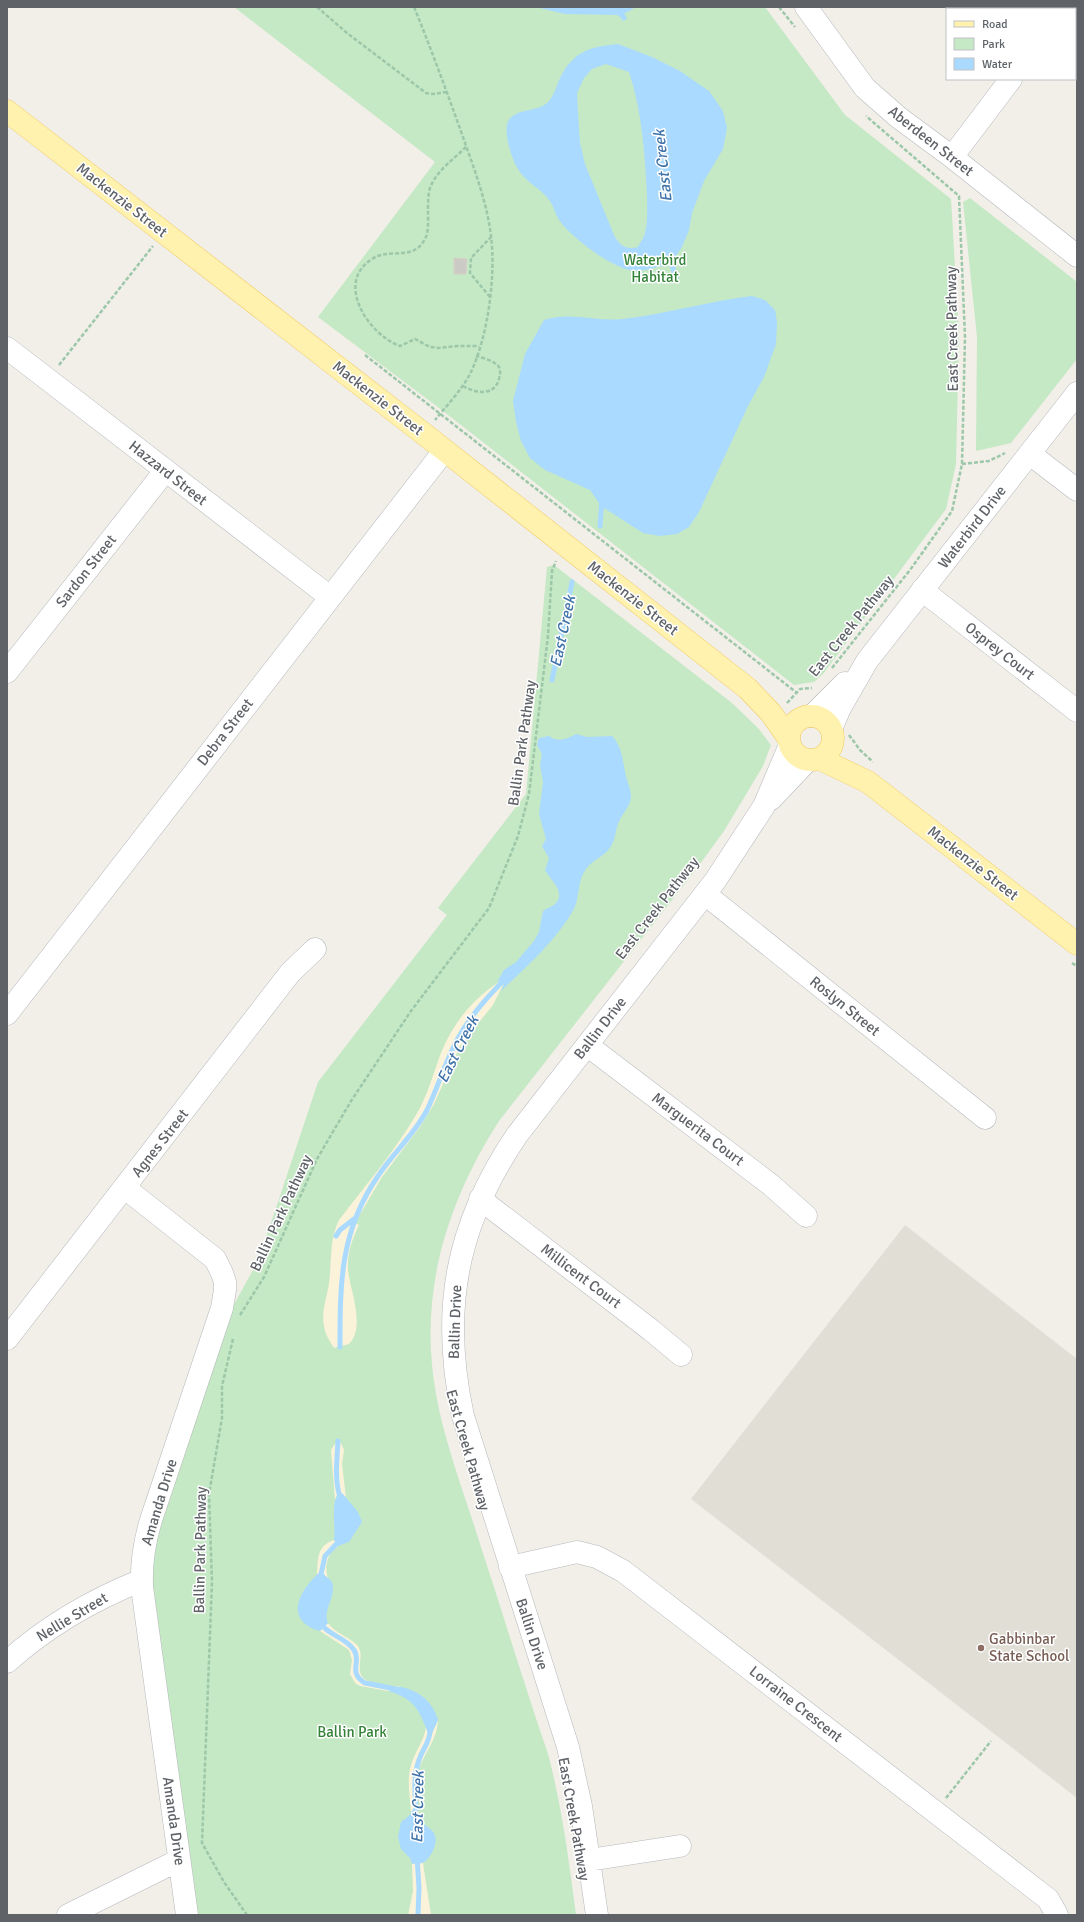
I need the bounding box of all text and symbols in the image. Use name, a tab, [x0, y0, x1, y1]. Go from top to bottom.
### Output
legend	[946, 8, 1076, 80]
text: Road	[982, 17, 1008, 32]
text: Park	[982, 37, 1005, 52]
text: Water	[982, 57, 1013, 72]
street label: Aberdeen Street	[885, 102, 977, 180]
water label: East Creek	[649, 127, 677, 203]
street label: Mackenzie Street	[73, 159, 171, 241]
park label: Waterbird Habitat	[623, 251, 687, 286]
street label: East Creek Pathway	[942, 266, 962, 392]
street label: Mackenzie Street	[329, 357, 427, 439]
street label: Hazzard Street	[125, 437, 211, 509]
street label: Waterbird Drive	[934, 482, 1010, 572]
street label: Sardon Street	[52, 531, 120, 611]
street label: Mackenzie Street	[584, 557, 682, 639]
street label: East Creek Pathway	[805, 572, 897, 680]
water label: East Creek	[546, 592, 581, 669]
street label: Osprey Court	[962, 618, 1038, 684]
street label: Ballin Park Pathway	[504, 679, 540, 807]
street label: Debra Street	[193, 695, 257, 769]
street label: Mackenzie Street	[924, 822, 1022, 904]
street label: East Creek Pathway	[611, 853, 703, 963]
street label: Roslyn Street	[806, 972, 884, 1040]
street label: Ballin Drive	[570, 993, 630, 1063]
water label: East Creek	[433, 1011, 484, 1086]
street label: Marguerita Court	[648, 1089, 748, 1169]
street label: Agnes Street	[128, 1105, 192, 1181]
street label: Ballin Park Pathway	[246, 1152, 316, 1274]
street label: Millicent Court	[537, 1240, 625, 1312]
street label: Ballin Drive	[445, 1285, 465, 1359]
street label: East Creek Pathway	[442, 1387, 494, 1513]
street label: Amanda Drive	[137, 1457, 181, 1547]
street label: Ballin Park Pathway	[190, 1486, 210, 1614]
street label: Nellie Street	[33, 1589, 111, 1645]
street label: Ballin Drive	[512, 1596, 552, 1672]
place label: Gabbinbar State School	[989, 1630, 1070, 1665]
marker: Gabbinbar State School	[976, 1643, 986, 1653]
street label: Lorraine Crescent	[746, 1662, 846, 1746]
park label: Ballin Park	[317, 1723, 387, 1741]
street label: East Creek Pathway	[554, 1756, 594, 1882]
water label: East Creek	[407, 1769, 429, 1843]
street label: Amanda Drive	[159, 1776, 189, 1866]

